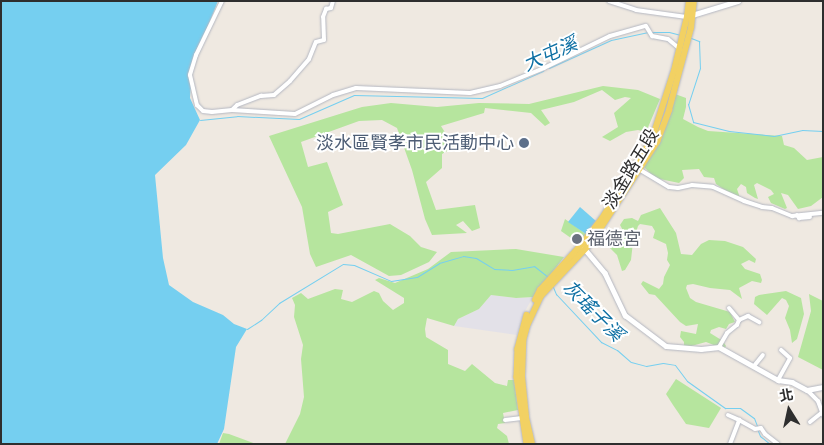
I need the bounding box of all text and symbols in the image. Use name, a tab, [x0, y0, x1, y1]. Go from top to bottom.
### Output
water label: 大屯溪	[519, 32, 581, 76]
street label: 淡金路五段	[599, 125, 663, 213]
place label: 淡水區賢孝市民活動中心	[316, 132, 514, 154]
marker: 淡水區賢孝市民活動中心	[518, 137, 530, 149]
place label: 福德宮	[587, 228, 641, 250]
marker: 福德宮	[571, 233, 583, 245]
water label: 灰瑤子溪	[558, 276, 628, 346]
north arrow	[764, 385, 814, 435]
text: 北	[778, 385, 795, 405]

